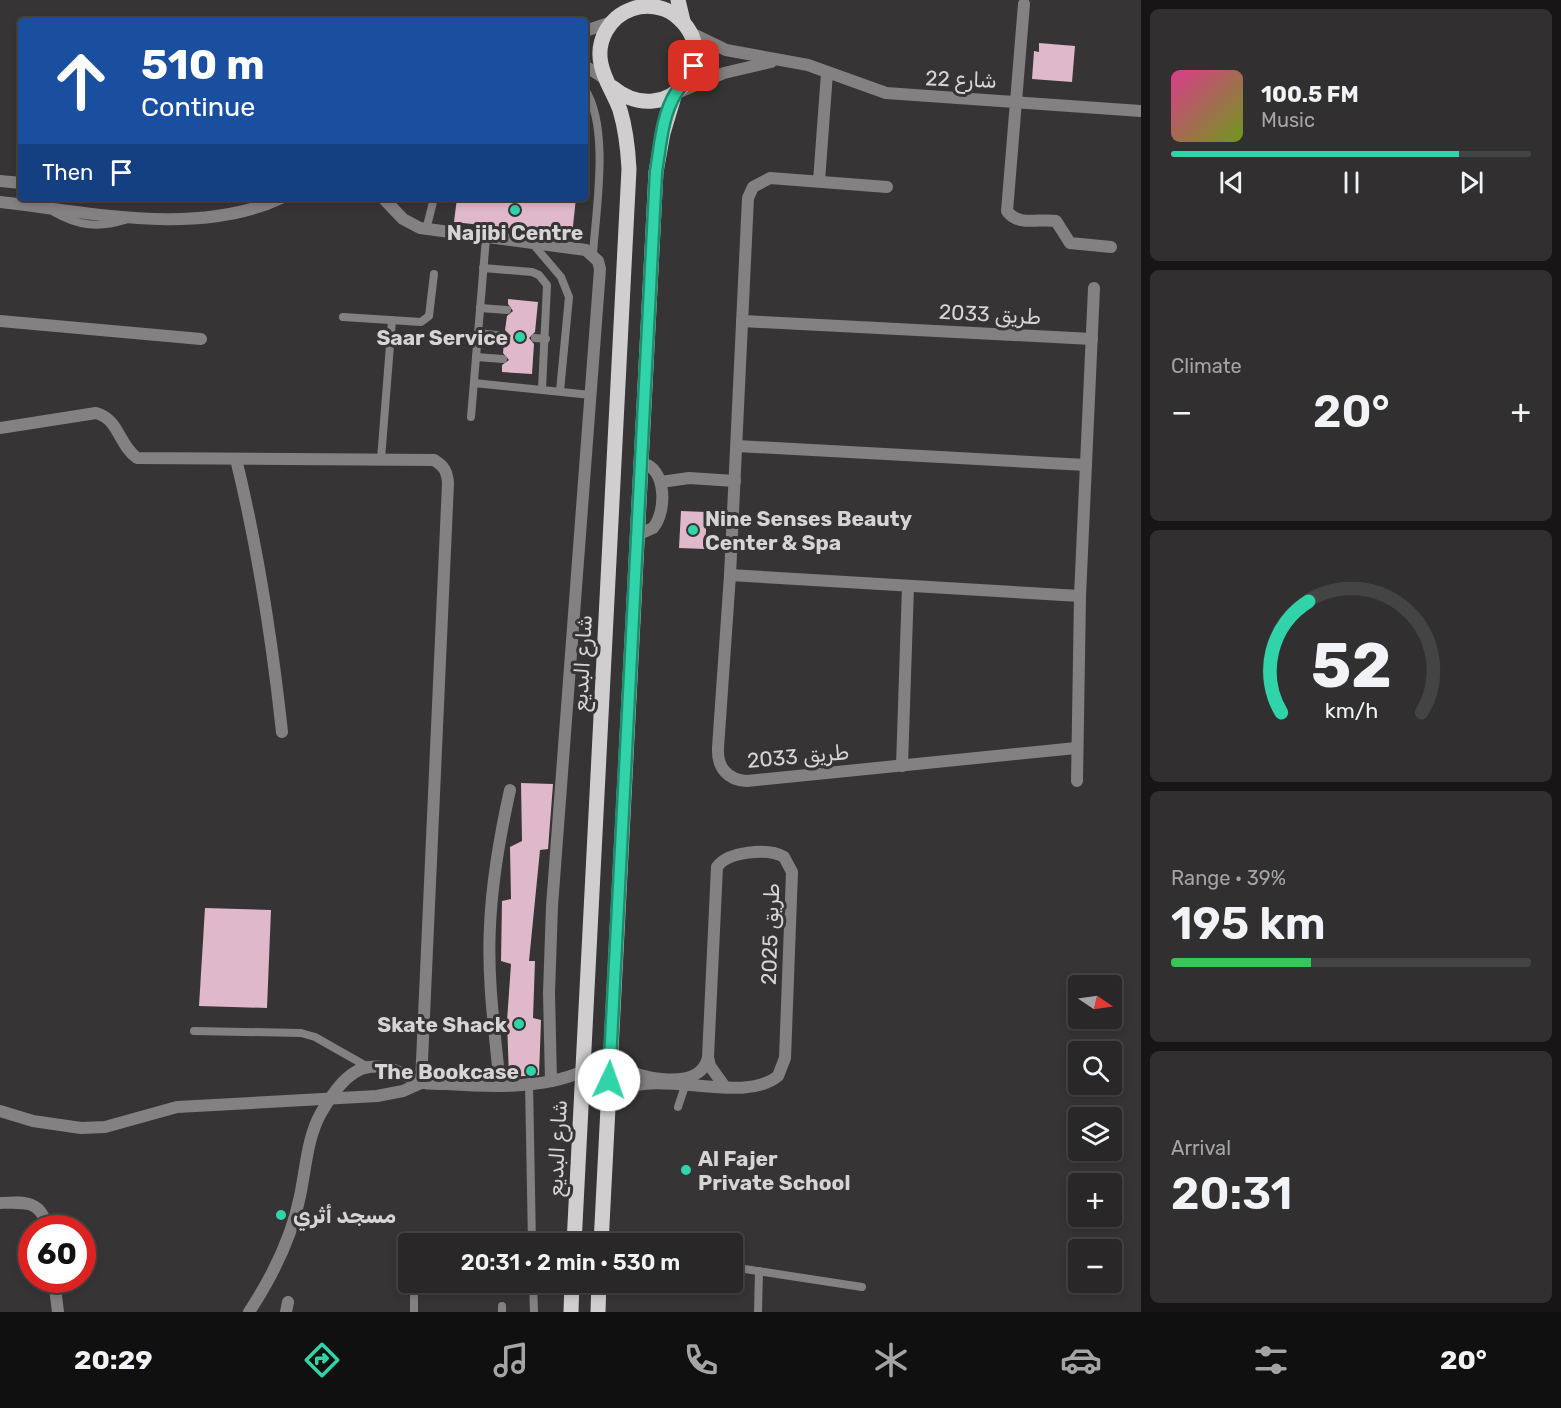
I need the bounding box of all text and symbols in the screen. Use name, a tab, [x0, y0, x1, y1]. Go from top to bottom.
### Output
text: 510 m	[141, 40, 265, 90]
pin	[668, 40, 719, 91]
icon: ahead	[42, 42, 120, 120]
icon: arrive	[677, 49, 710, 82]
street label: شارع 22	[925, 65, 997, 95]
text: 100.5 FM	[1261, 81, 1359, 108]
text: Continue	[141, 91, 255, 123]
text: Music	[1261, 108, 1315, 132]
icon: arrive	[105, 156, 138, 189]
text: Then	[42, 159, 93, 186]
icon: previous	[1215, 166, 1248, 199]
icon: pause	[1335, 166, 1368, 199]
icon: next	[1455, 166, 1488, 199]
marker: Najibi Centre	[508, 203, 522, 217]
place label: Najibi Centre	[447, 220, 583, 245]
street label: طريق 2033	[938, 299, 1042, 329]
place label: Saar Service	[376, 325, 508, 350]
marker: Saar Service	[513, 330, 527, 344]
text: Climate	[1171, 354, 1242, 378]
text: 20°	[1313, 385, 1390, 438]
text: −	[1171, 392, 1192, 431]
text: +	[1510, 392, 1531, 431]
place label: Nine Senses Beauty Center & Spa	[705, 506, 913, 555]
marker: Nine Senses Beauty Center & Spa	[686, 523, 700, 537]
street label: شارع البديع	[567, 614, 600, 712]
text: 52	[1311, 629, 1391, 703]
text: km/h	[1324, 698, 1378, 723]
street label: طريق 2033	[746, 739, 850, 773]
text: Range · 39%	[1171, 866, 1286, 890]
street label: طريق 2025	[756, 883, 784, 985]
text: 195 km	[1171, 897, 1326, 950]
north arrow	[1068, 975, 1122, 1029]
map controls	[1068, 975, 1122, 1293]
place label: Skate Shack	[377, 1012, 508, 1037]
marker: Skate Shack	[512, 1017, 526, 1031]
button: search	[1068, 1041, 1122, 1095]
position arrow	[577, 1048, 641, 1112]
place label: The Bookcase	[374, 1059, 519, 1084]
marker: The Bookcase	[524, 1064, 538, 1078]
street label: شارع البديع	[542, 1099, 575, 1197]
button: layers	[1068, 1107, 1122, 1161]
text: Arrival	[1171, 1136, 1231, 1160]
place label: Al Fajer Private School	[698, 1146, 850, 1195]
marker: Al Fajer Private School	[679, 1163, 693, 1177]
text: 20:31	[1171, 1167, 1292, 1220]
button: +	[1068, 1173, 1122, 1227]
place label: مسجد أثري	[293, 1203, 396, 1231]
marker: مسجد أثري	[274, 1208, 288, 1222]
speed limit sign: 60	[18, 1215, 96, 1293]
button: −	[1068, 1239, 1122, 1293]
text: 20:31 · 2 min · 530 m	[461, 1249, 680, 1276]
icon: directions	[301, 1339, 343, 1381]
icon: music	[490, 1339, 532, 1381]
icon: phone	[680, 1339, 722, 1381]
icon: climate	[870, 1339, 912, 1381]
icon: car	[1060, 1339, 1102, 1381]
icon: filters	[1250, 1339, 1292, 1381]
text: 20:29	[74, 1344, 153, 1376]
text: 20°	[1440, 1344, 1487, 1376]

